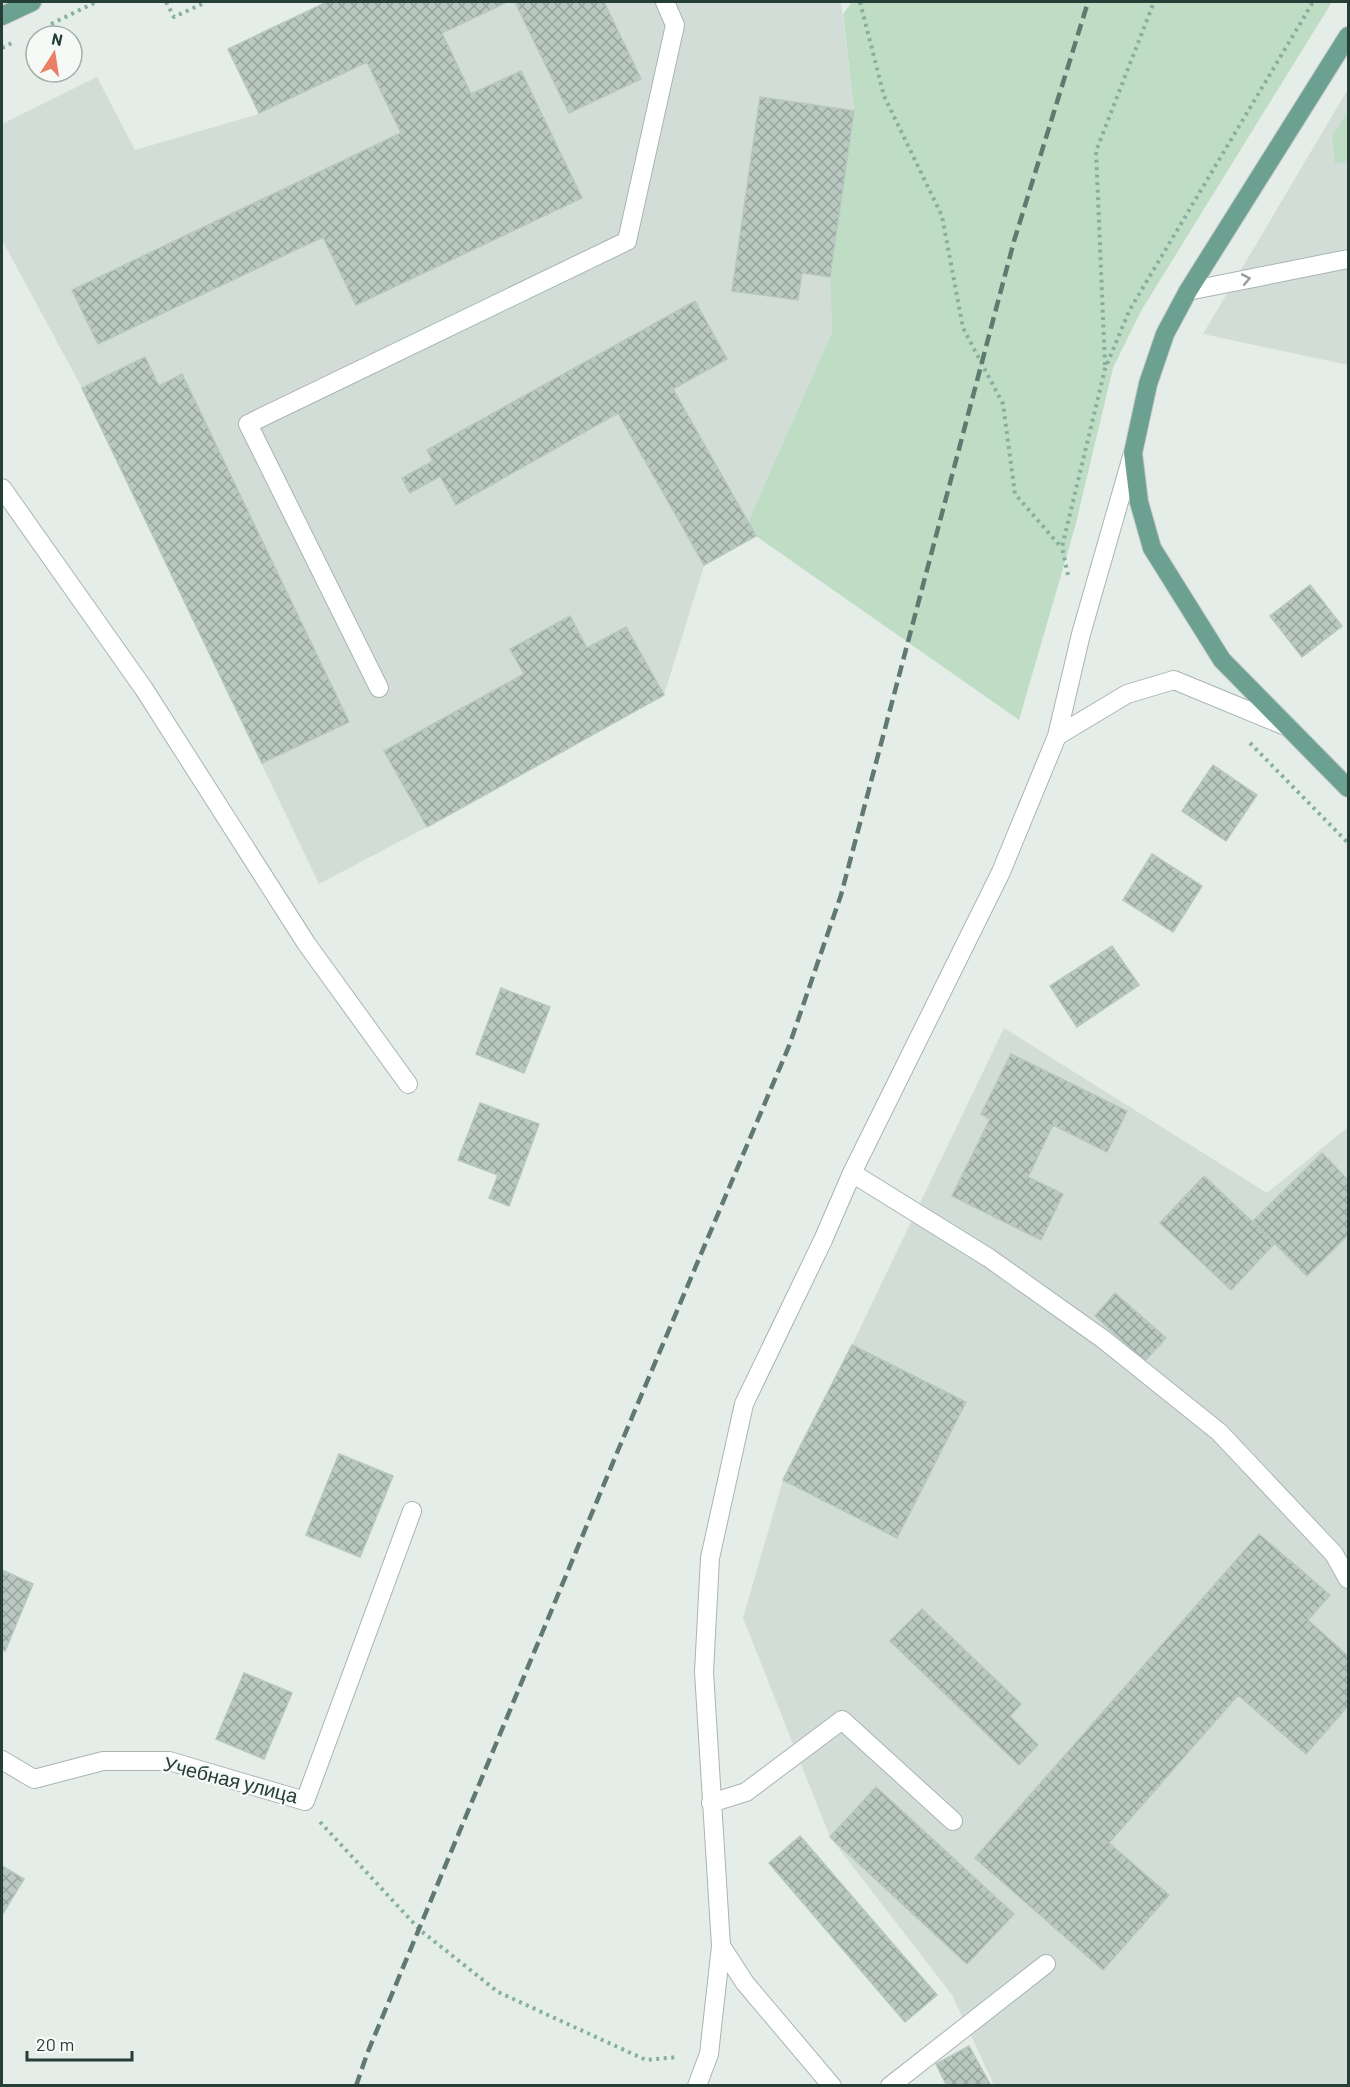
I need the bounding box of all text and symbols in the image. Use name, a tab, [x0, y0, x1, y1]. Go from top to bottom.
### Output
north arrow	[24, 24, 84, 84]
text: N	[50, 28, 64, 49]
one-way arrow	[1240, 273, 1250, 286]
street label: Учебная улица	[161, 1751, 301, 1807]
scale bar	[27, 2024, 132, 2062]
text: 20 m	[36, 2033, 74, 2055]

